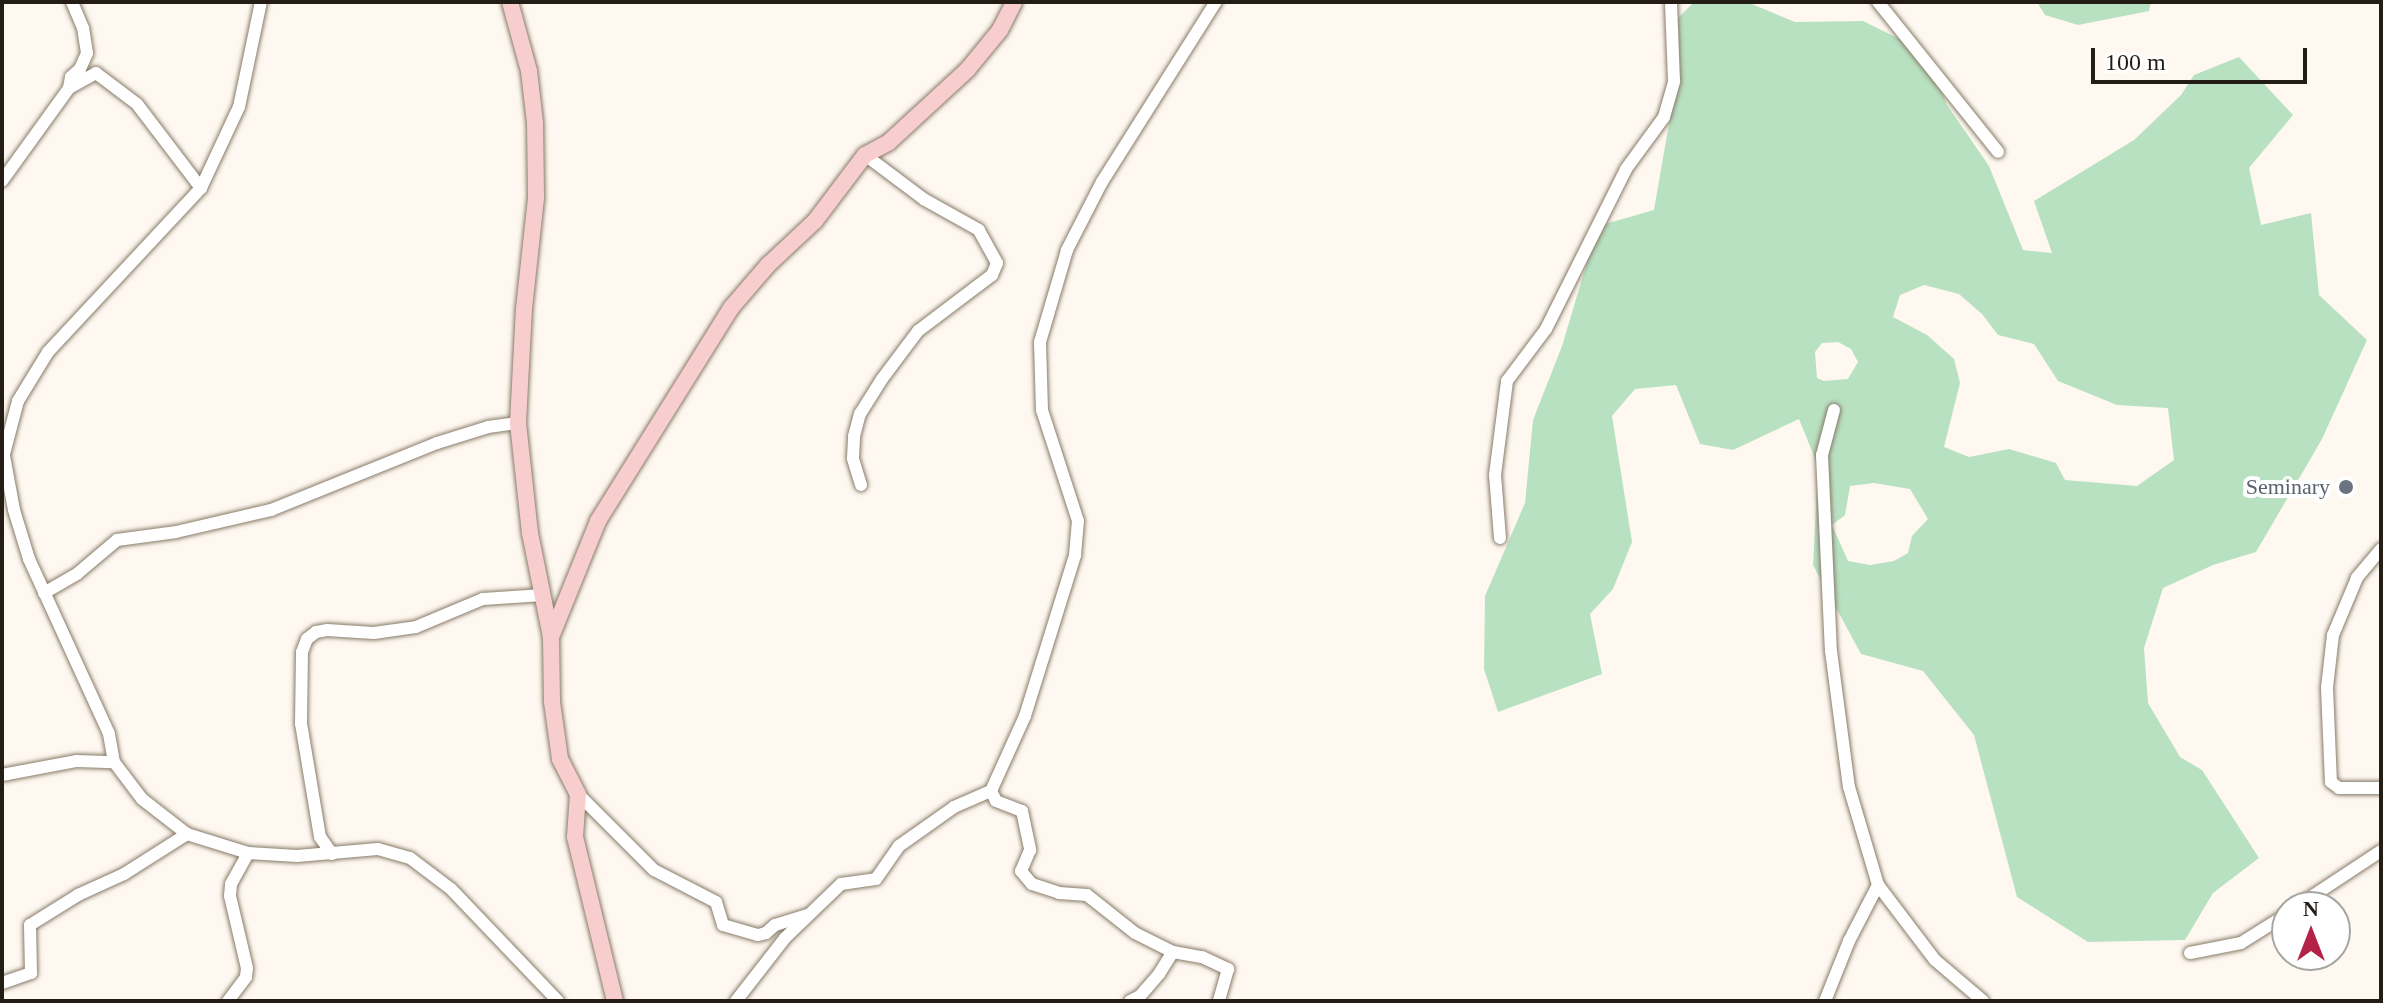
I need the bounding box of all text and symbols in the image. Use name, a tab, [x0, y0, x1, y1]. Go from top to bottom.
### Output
scale bar	[2095, 32, 2311, 82]
text: 100 m	[2105, 49, 2166, 75]
place label: Seminary	[2246, 474, 2330, 500]
marker: Seminary	[2337, 478, 2355, 496]
north arrow	[2271, 891, 2351, 971]
text: N	[2303, 896, 2319, 921]

